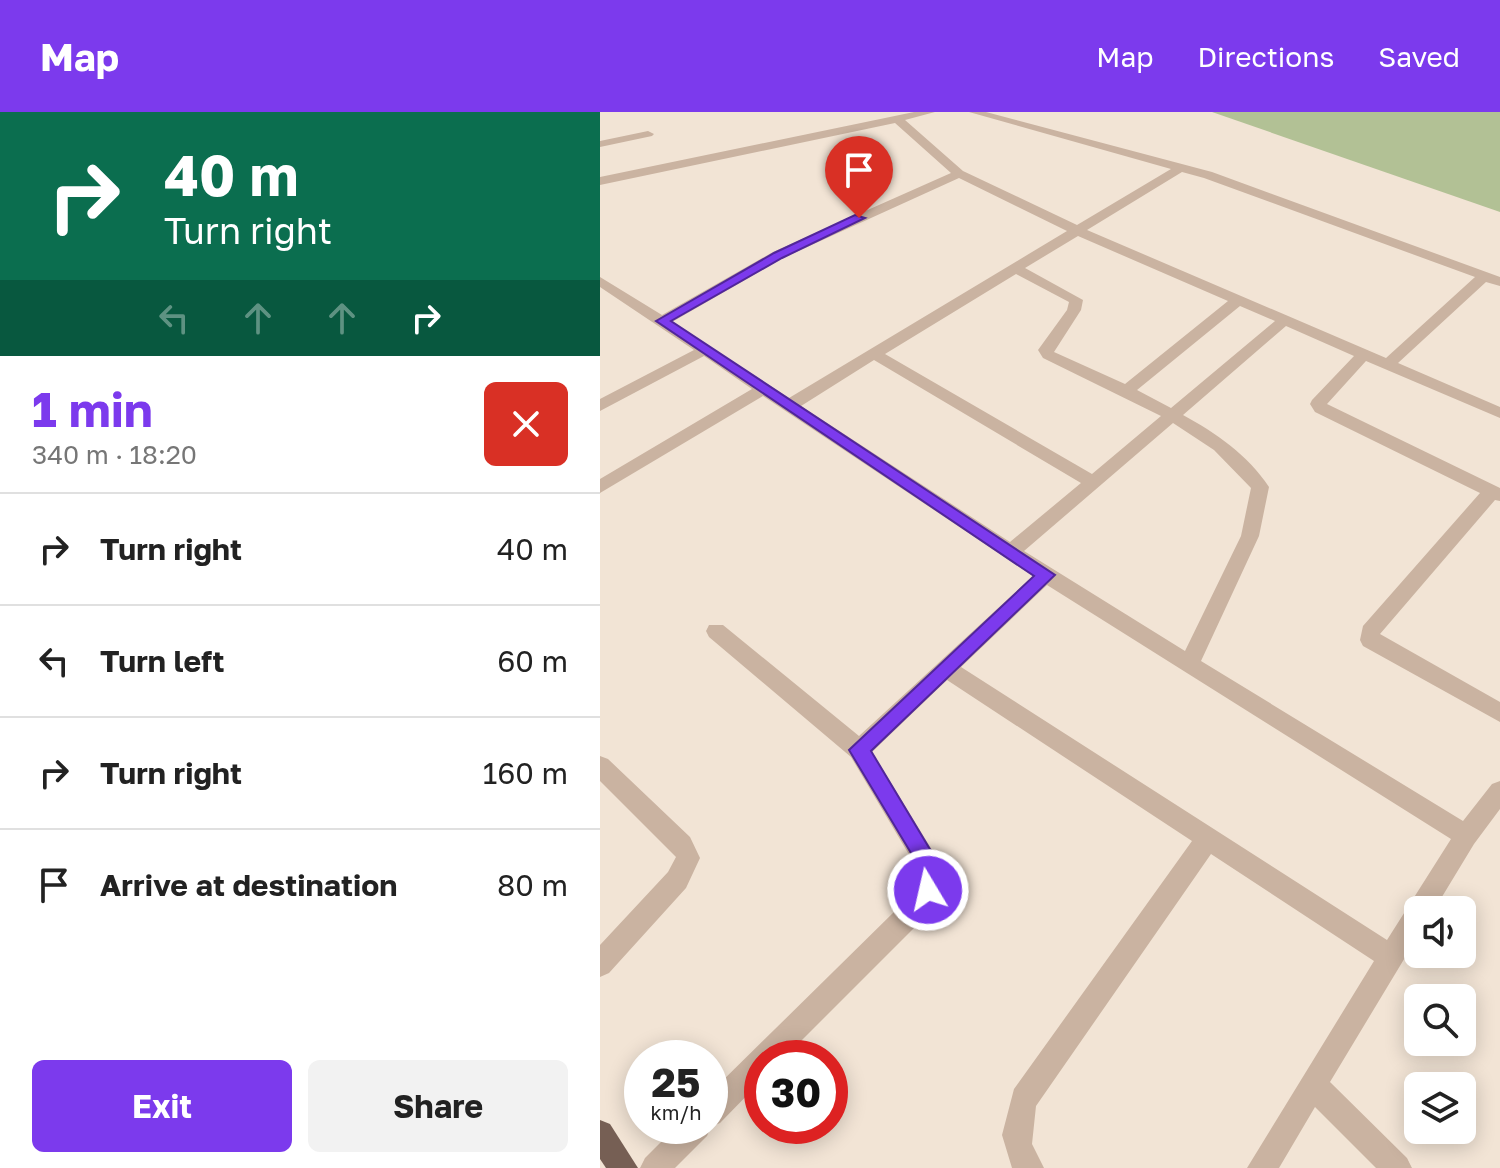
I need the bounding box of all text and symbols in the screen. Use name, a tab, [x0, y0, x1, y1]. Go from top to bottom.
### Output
text: Map	[40, 34, 119, 79]
text: Map	[1096, 40, 1153, 73]
text: Directions	[1197, 40, 1334, 73]
text: Saved	[1378, 40, 1460, 73]
pin	[825, 136, 893, 218]
text: 40 m	[164, 141, 298, 208]
icon: right	[32, 144, 136, 248]
icon: arrive	[837, 148, 881, 192]
text: Turn right	[164, 209, 332, 252]
icon: left	[152, 296, 196, 340]
icon: ahead	[236, 296, 280, 340]
icon: ahead	[320, 296, 364, 340]
icon: right	[404, 296, 448, 340]
text: 1 min	[32, 380, 153, 438]
button: close	[484, 382, 568, 466]
text: 340 m · 18:20	[32, 439, 197, 470]
icon: right	[32, 527, 76, 571]
text: Turn right	[100, 531, 242, 567]
text: 40 m	[497, 531, 568, 567]
icon: left	[32, 639, 76, 683]
text: Turn left	[100, 643, 225, 679]
text: 60 m	[497, 643, 568, 679]
icon: right	[32, 751, 76, 795]
text: Turn right	[100, 755, 242, 791]
text: 160 m	[483, 755, 568, 791]
position arrow	[886, 848, 970, 932]
icon: arrive	[32, 863, 76, 907]
text: Arrive at destination	[100, 867, 397, 903]
text: 80 m	[497, 867, 568, 903]
map controls	[1404, 896, 1476, 1144]
button: sound	[1404, 896, 1476, 968]
button: search	[1404, 984, 1476, 1056]
speed limit sign: 30	[744, 1040, 848, 1144]
text: 25	[652, 1058, 700, 1106]
button: Exit	[32, 1060, 292, 1152]
button: Share	[308, 1060, 568, 1152]
button: layers	[1404, 1072, 1476, 1144]
text: km/h	[651, 1100, 701, 1124]

